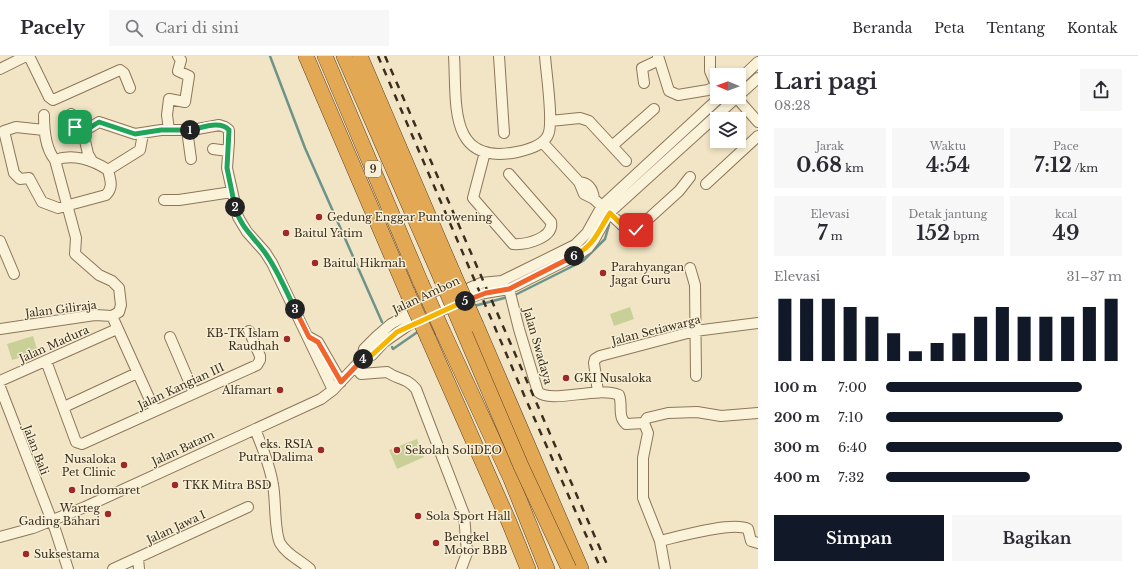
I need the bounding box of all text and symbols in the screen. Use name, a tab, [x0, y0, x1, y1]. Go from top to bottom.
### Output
search box	[109, 10, 389, 46]
text: Pacely	[20, 16, 85, 39]
icon: search	[123, 17, 145, 39]
text: Cari di sini	[155, 18, 239, 37]
text: Beranda	[852, 19, 912, 37]
text: Peta	[934, 19, 965, 37]
text: Tentang	[987, 19, 1045, 37]
text: Kontak	[1067, 19, 1118, 37]
north arrow	[710, 68, 746, 104]
map controls	[710, 68, 746, 148]
text: Lari pagi	[774, 68, 877, 95]
button: share	[1080, 69, 1122, 111]
text: 08:28	[774, 97, 811, 114]
pin	[58, 110, 92, 144]
button: layers	[710, 112, 746, 148]
icon: arrive	[64, 116, 86, 138]
pin: 1	[180, 120, 200, 140]
text: 1	[188, 123, 192, 137]
text: Jarak	[816, 139, 844, 153]
text: Waktu	[930, 139, 966, 153]
text: Pace	[1053, 139, 1079, 153]
text: 0.68	[796, 153, 842, 177]
text: 4:54	[926, 153, 970, 177]
text: 7:12	[1034, 153, 1072, 177]
road number: 9	[365, 161, 381, 177]
text: km	[842, 161, 864, 175]
text: /km	[1072, 161, 1098, 175]
pin: 2	[225, 197, 245, 217]
text: 2	[231, 200, 239, 214]
text: Elevasi	[810, 207, 850, 221]
text: Detak jantung	[909, 207, 987, 221]
text: kcal	[1055, 207, 1077, 221]
place label: Gedung Enggar Puntowening	[327, 210, 493, 224]
marker: Gedung Enggar Puntowening	[314, 212, 324, 222]
pin	[619, 213, 653, 247]
icon: check	[625, 219, 647, 241]
text: 7	[817, 221, 828, 245]
text: 152	[916, 221, 950, 245]
text: 49	[1053, 221, 1079, 245]
place label: Baitul Yatim	[294, 226, 363, 240]
marker: Baitul Yatim	[281, 228, 291, 238]
text: m	[828, 229, 843, 243]
text: bpm	[950, 229, 980, 243]
pin: 6	[564, 246, 584, 266]
text: 6	[570, 249, 578, 263]
place label: Baitul Hikmah	[323, 256, 406, 270]
marker: Baitul Hikmah	[310, 258, 320, 268]
place label: Parahyangan Jagat Guru	[609, 260, 684, 287]
marker: Parahyangan Jagat Guru	[598, 268, 608, 278]
text: Elevasi	[774, 268, 820, 285]
text: 31–37 m	[1067, 268, 1122, 285]
street label: Jalan Ambon	[388, 273, 462, 317]
pin: 5	[455, 291, 475, 311]
text: 5	[462, 294, 468, 308]
street label: Jalan Giliraja	[22, 298, 98, 321]
pin: 3	[285, 299, 305, 319]
text: 3	[291, 302, 299, 316]
street label: Jalan Swadaya	[520, 304, 556, 387]
street label: Jalan Setiawarga	[608, 312, 703, 348]
street label: Jalan Madura	[15, 322, 92, 366]
place label: KB-TK Islam Raudhah	[207, 326, 279, 353]
marker: KB-TK Islam Raudhah	[282, 334, 292, 344]
pin: 4	[353, 349, 373, 369]
text: 4	[359, 352, 367, 366]
street label: Jalan Kangian III	[134, 360, 227, 413]
place label: GKI Nusaloka	[574, 371, 653, 385]
marker: GKI Nusaloka	[561, 373, 571, 383]
text: 100 m	[774, 379, 817, 396]
text: 7:00	[838, 379, 867, 396]
place label: Alfamart	[221, 383, 273, 397]
marker: Alfamart	[275, 385, 285, 395]
text: 200 m	[774, 409, 820, 426]
text: 7:10	[838, 409, 863, 426]
street label: Jalan Bali	[19, 421, 52, 477]
street label: Jalan Batam	[148, 427, 217, 469]
place label: eks. RSIA Putra Dalima	[239, 437, 314, 464]
text: 300 m	[774, 439, 820, 456]
text: 6:40	[838, 439, 867, 456]
place label: Sekolah SoliDEO	[405, 443, 502, 457]
marker: eks. RSIA Putra Dalima	[316, 445, 326, 455]
marker: Sekolah SoliDEO	[392, 445, 402, 455]
place label: Nusaloka Pet Clinic	[62, 452, 117, 479]
marker: Nusaloka Pet Clinic	[119, 460, 129, 470]
text: 400 m	[774, 469, 820, 486]
text: 7:32	[838, 469, 864, 486]
place label: TKK Mitra BSD	[183, 478, 272, 492]
marker: TKK Mitra BSD	[170, 480, 180, 490]
place label: Indomaret	[80, 483, 141, 497]
marker: Indomaret	[67, 485, 77, 495]
place label: Warteg Gading Bahari	[19, 501, 100, 528]
street label: Jalan Jawa I	[143, 507, 208, 548]
marker: Warteg Gading Bahari	[103, 509, 113, 519]
place label: Sola Sport Hall	[426, 509, 511, 523]
marker: Sola Sport Hall	[413, 511, 423, 521]
button: Simpan	[774, 515, 944, 561]
button: Bagikan	[952, 515, 1122, 561]
place label: Bengkel Motor BBB	[444, 530, 508, 557]
marker: Bengkel Motor BBB	[431, 538, 441, 548]
place label: Suksestama	[34, 547, 101, 561]
marker: Suksestama	[21, 549, 31, 559]

